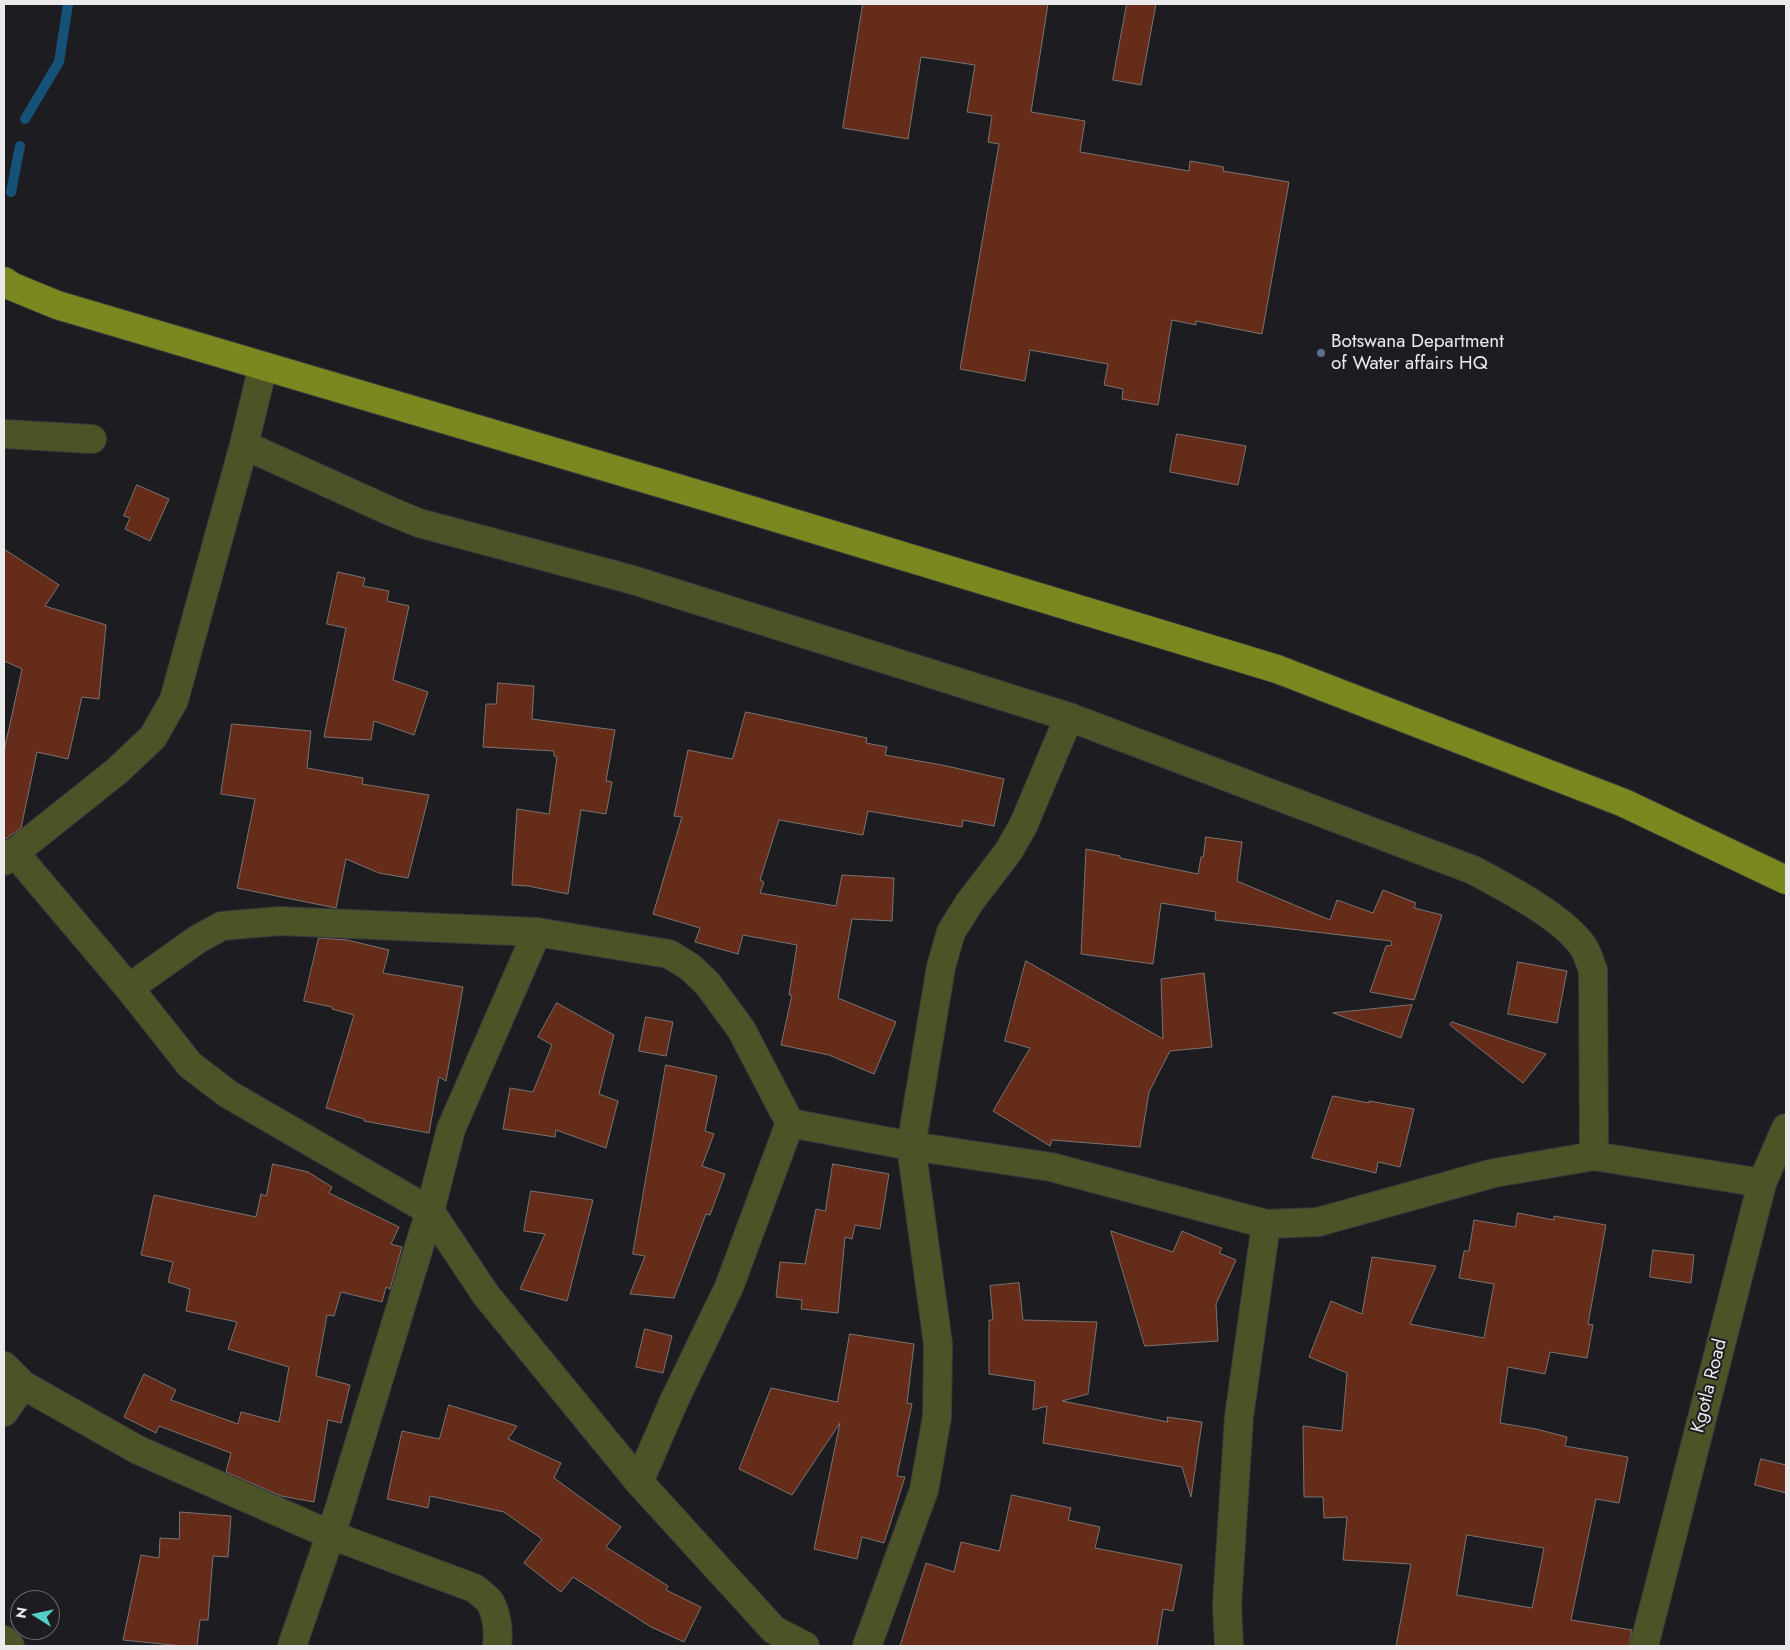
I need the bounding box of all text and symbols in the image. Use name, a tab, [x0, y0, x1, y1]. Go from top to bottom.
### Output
place label: Botswana Department of Water affairs HQ	[1331, 331, 1504, 375]
marker: Botswana Department of Water affairs HQ	[1315, 347, 1327, 359]
street label: Kgotla Road	[1687, 1337, 1733, 1435]
north arrow	[10, 1590, 60, 1640]
text: N	[10, 1605, 32, 1620]

